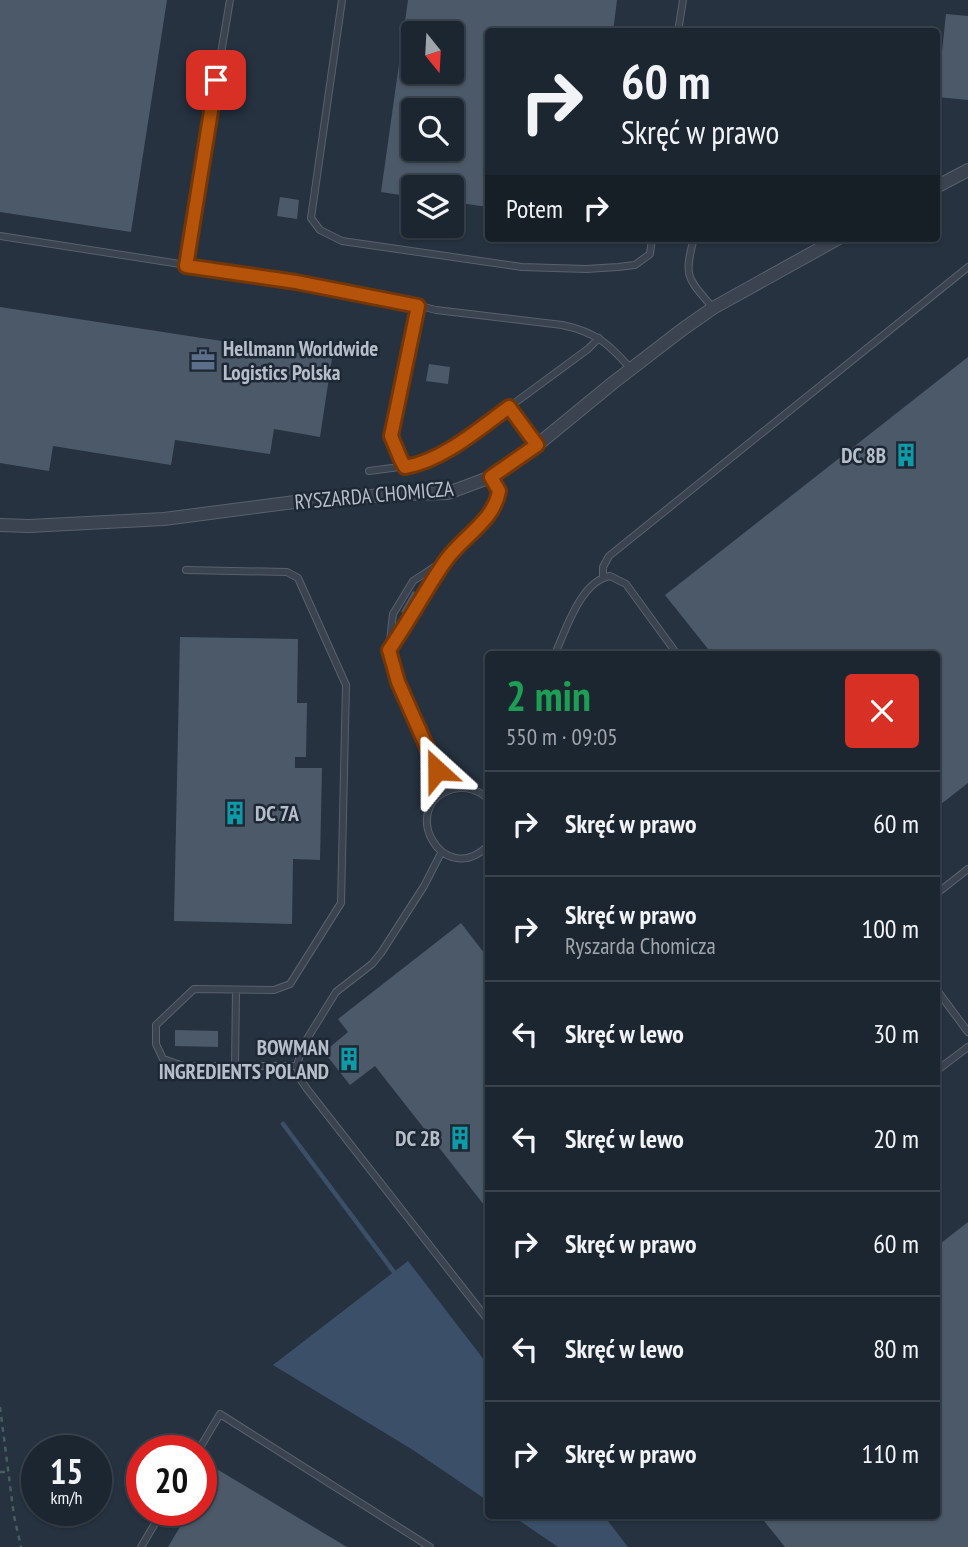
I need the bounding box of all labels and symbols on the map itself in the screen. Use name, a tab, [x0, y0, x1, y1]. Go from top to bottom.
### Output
north arrow	[401, 21, 464, 84]
pin	[186, 50, 246, 110]
place label: Hellmann Worldwide Logistics Polska	[223, 335, 378, 386]
office icon: Hellmann Worldwide Logistics Polska	[189, 346, 217, 374]
building icon: DC 8B	[892, 441, 920, 469]
place label: DC 8B	[841, 442, 886, 469]
street label: RYSZARDA CHOMICZA	[293, 475, 455, 515]
position arrow	[400, 733, 474, 807]
building icon: DC 7A	[221, 799, 249, 827]
place label: DC 7A	[255, 800, 299, 827]
place label: BOWMAN INGREDIENTS POLAND	[159, 1034, 329, 1085]
building icon: BOWMAN INGREDIENTS POLAND	[335, 1045, 363, 1073]
building icon: DC 2B	[446, 1124, 474, 1152]
place label: DC 2B	[395, 1125, 440, 1152]
speed limit sign: 20	[126, 1435, 217, 1526]

